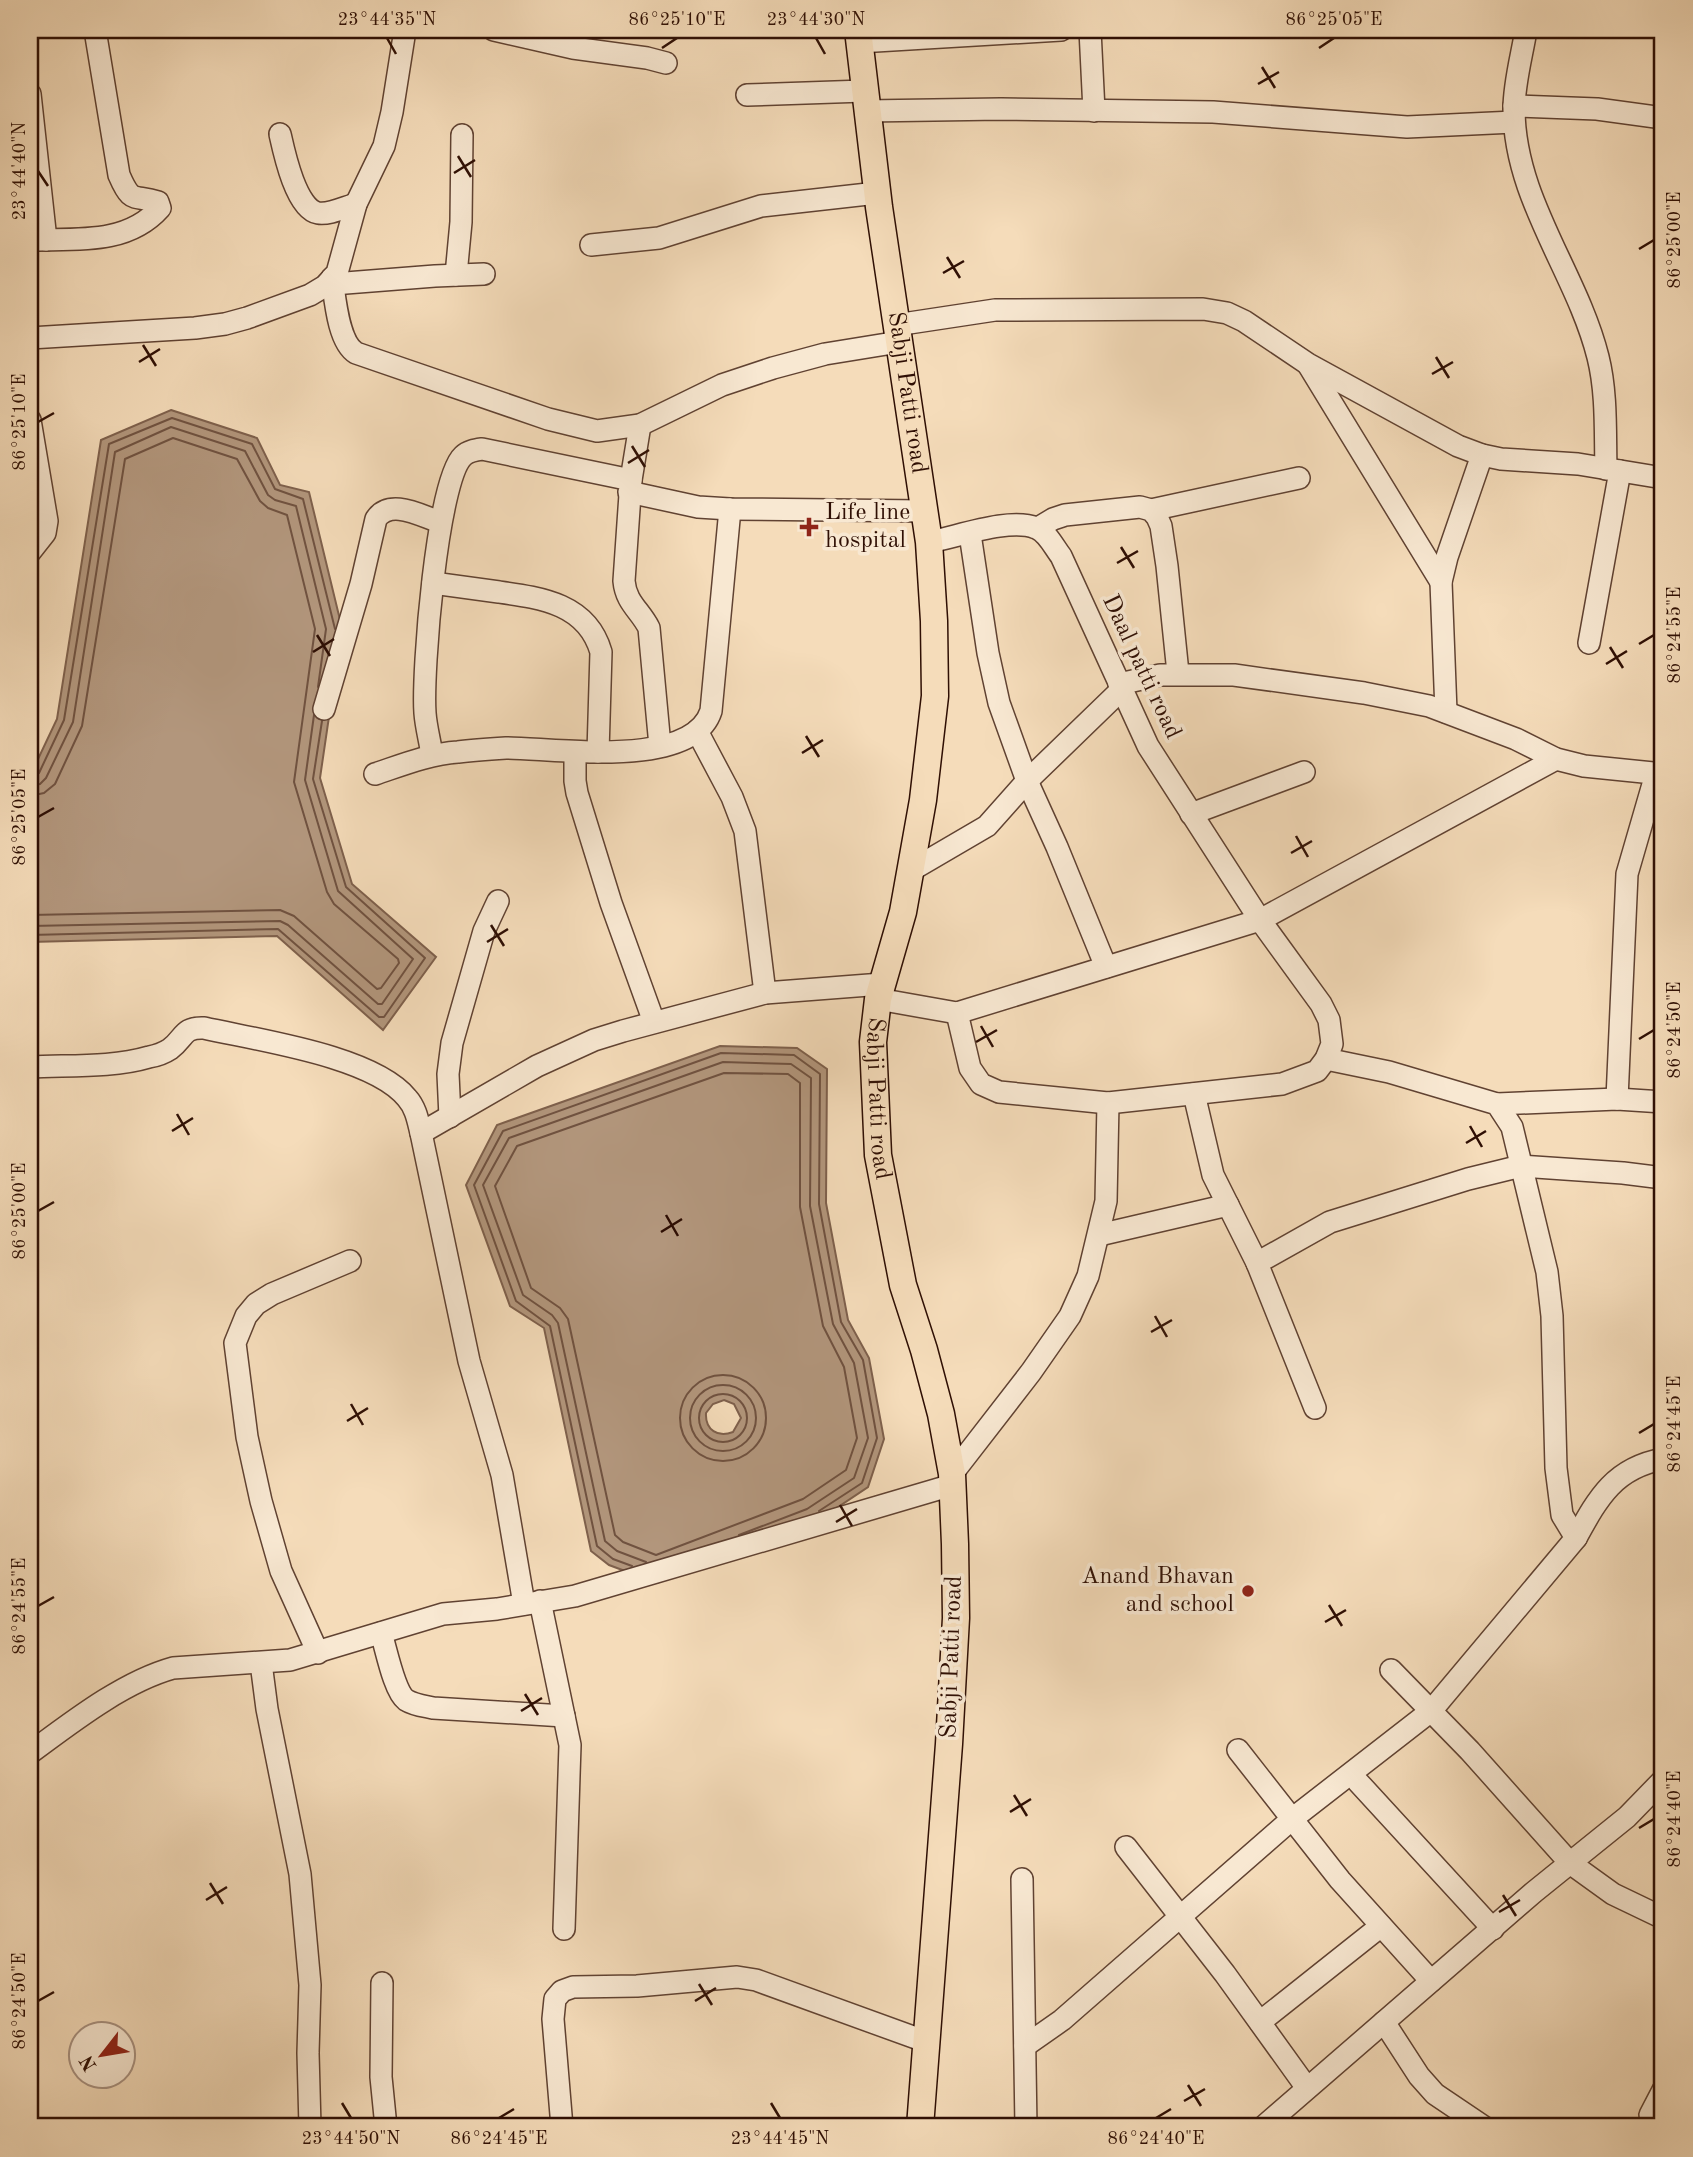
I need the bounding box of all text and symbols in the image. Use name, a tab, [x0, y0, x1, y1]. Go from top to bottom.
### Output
text: 23°44'35"N	[338, 11, 436, 29]
text: 86°25'10"E	[629, 11, 725, 29]
text: 23°44'30"N	[767, 11, 865, 29]
text: 86°25'05"E	[1286, 11, 1382, 29]
text: 23°44'40"N	[11, 122, 29, 220]
text: 86°25'00"E	[1666, 192, 1684, 288]
street label: Sabji Patti road	[883, 310, 931, 475]
text: 86°25'10"E	[11, 374, 29, 470]
place label: Life line hospital	[825, 501, 910, 553]
marker: Life line hospital	[799, 517, 819, 537]
text: 86°24'55"E	[1666, 587, 1684, 683]
street label: Daal patti road	[1097, 591, 1185, 743]
text: 86°25'05"E	[11, 769, 29, 865]
text: 86°24'50"E	[1666, 982, 1684, 1078]
street label: Sabji Patti road	[861, 1016, 895, 1182]
text: 86°25'00"E	[11, 1163, 29, 1259]
text: 86°24'45"E	[1666, 1376, 1684, 1472]
text: 86°24'55"E	[11, 1558, 29, 1654]
place label: Anand Bhavan and school	[1081, 1565, 1234, 1617]
street label: Sabji Patti road	[937, 1575, 967, 1739]
marker: Anand Bhavan and school	[1240, 1583, 1256, 1599]
text: 86°24'40"E	[1666, 1771, 1684, 1867]
text: 86°24'50"E	[11, 1953, 29, 2049]
north arrow	[66, 2021, 136, 2090]
text: N	[77, 2051, 101, 2074]
text: 23°44'50"N	[302, 2130, 400, 2148]
text: 86°24'45"E	[451, 2130, 547, 2148]
text: 23°44'45"N	[731, 2130, 829, 2148]
text: 86°24'40"E	[1108, 2130, 1204, 2148]

